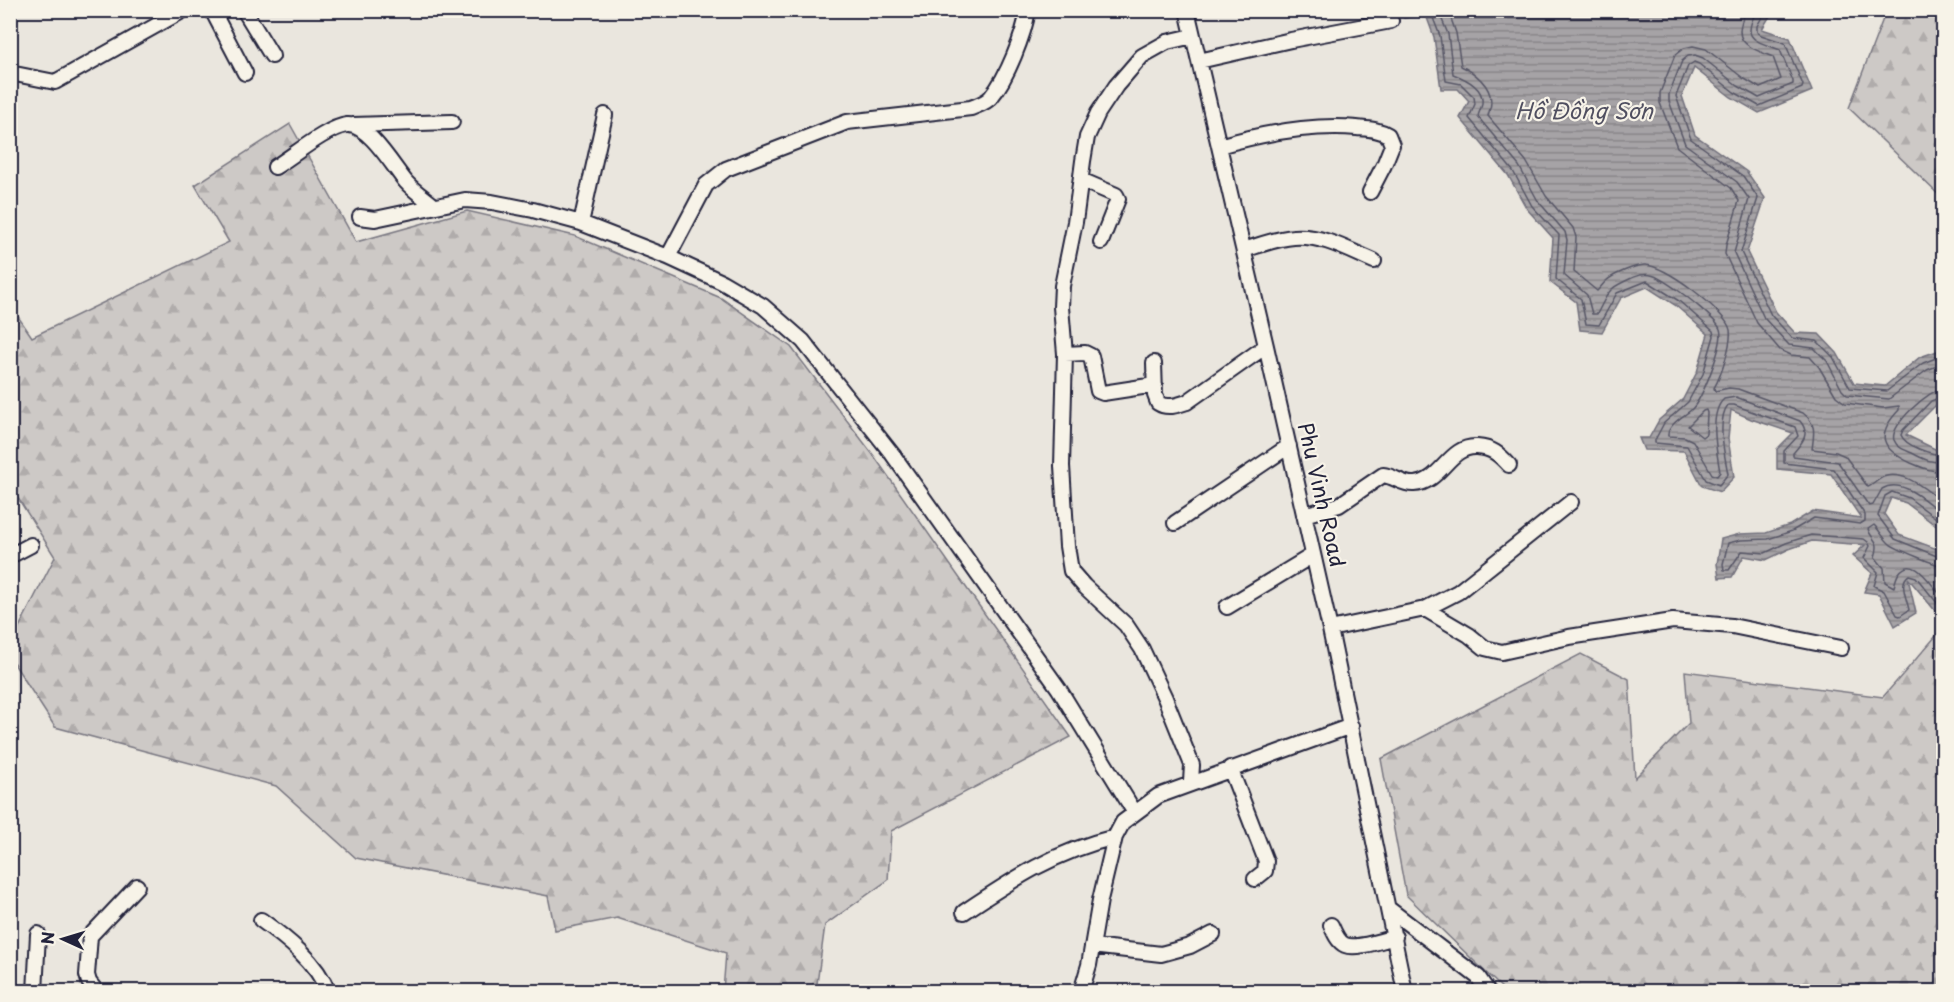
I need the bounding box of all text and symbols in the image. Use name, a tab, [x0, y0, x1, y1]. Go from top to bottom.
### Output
water label: Hồ Đồng Sơn	[1515, 93, 1655, 126]
street label: Phu Vinh Road	[1291, 419, 1355, 570]
north arrow	[33, 909, 93, 969]
text: N	[35, 931, 59, 945]

